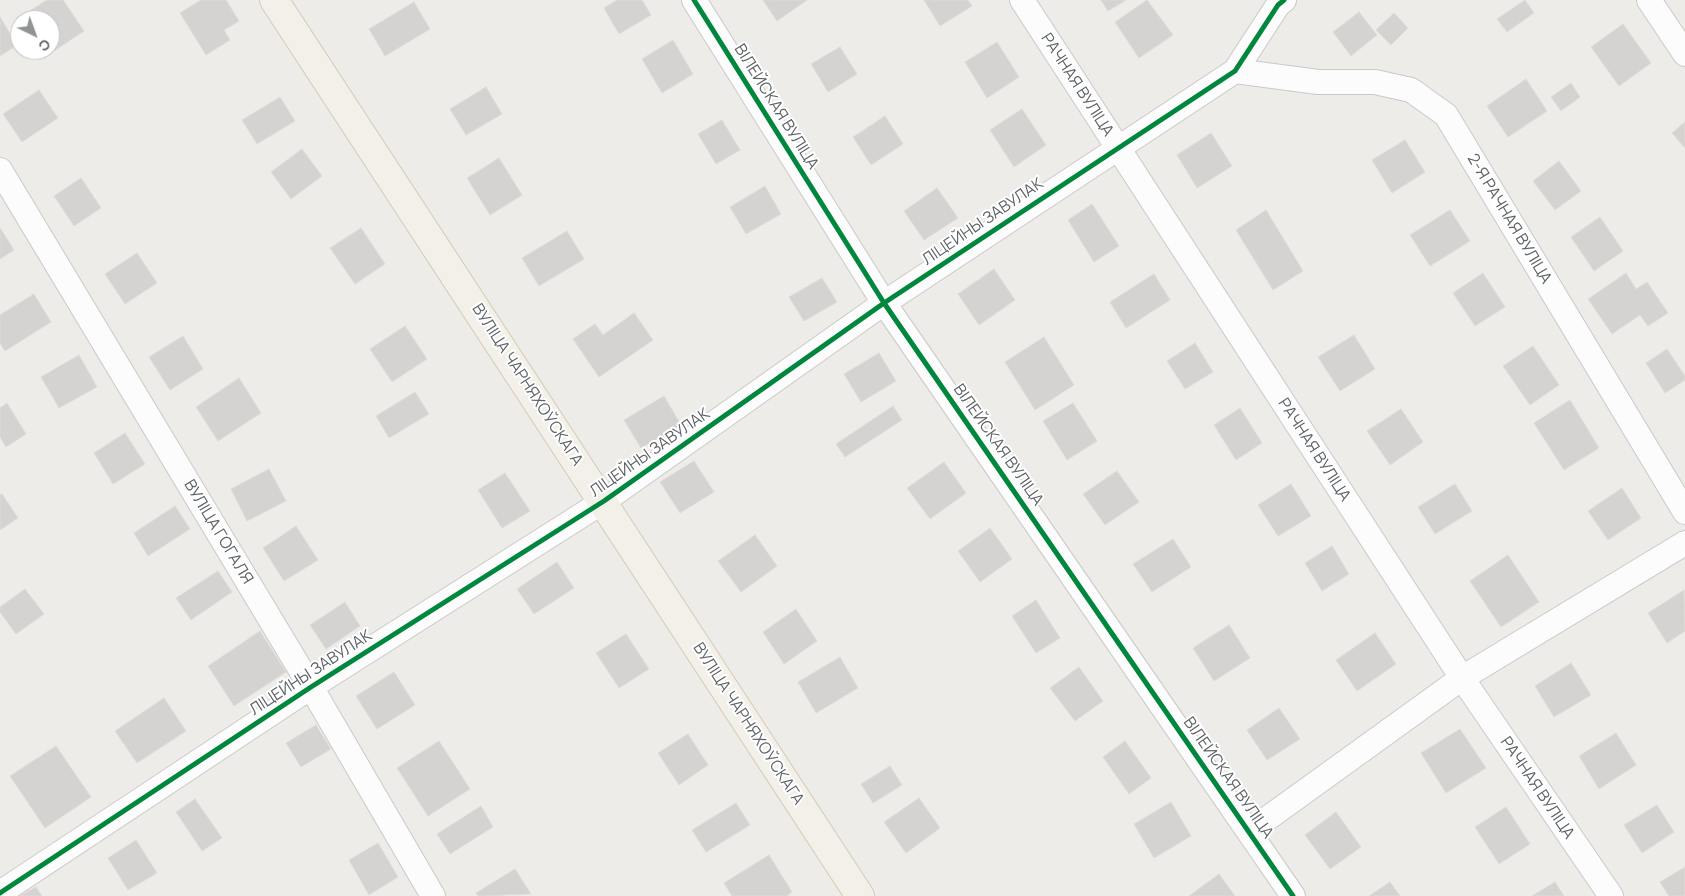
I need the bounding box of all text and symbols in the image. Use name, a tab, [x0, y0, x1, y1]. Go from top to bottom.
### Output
north arrow	[10, 10, 60, 60]
street label: РАЧНАЯ ВУЛІЦА	[1037, 30, 1117, 140]
text: С	[35, 35, 55, 56]
street label: ВІЛЕЙСКАЯ ВУЛІЦА	[730, 41, 822, 173]
street label: 2-Я РАЧНАЯ ВУЛІЦА	[1463, 151, 1555, 287]
street label: ЛІЦЕЙНЫ ЗАВУЛАК	[919, 174, 1047, 270]
street label: ВУЛІЦА ЧАРНЯХОЎСКАГА	[467, 300, 587, 470]
street label: ВІЛЕЙСКАЯ ВУЛІЦА	[949, 381, 1047, 509]
street label: РАЧНАЯ ВУЛІЦА	[1274, 395, 1354, 505]
street label: ЛІЦЕЙНЫ ЗАВУЛАК	[586, 404, 714, 502]
street label: ВУЛІЦА ГОГАЛЯ	[179, 476, 257, 588]
street label: ЛІЦЕЙНЫ ЗАВУЛАК	[246, 626, 376, 720]
street label: ВУЛІЦА ЧАРНЯХОЎСКАГА	[688, 639, 808, 809]
street label: ВІЛЕЙСКАЯ ВУЛІЦА	[1179, 714, 1277, 842]
street label: РАЧНАЯ ВУЛІЦА	[1496, 733, 1578, 843]

